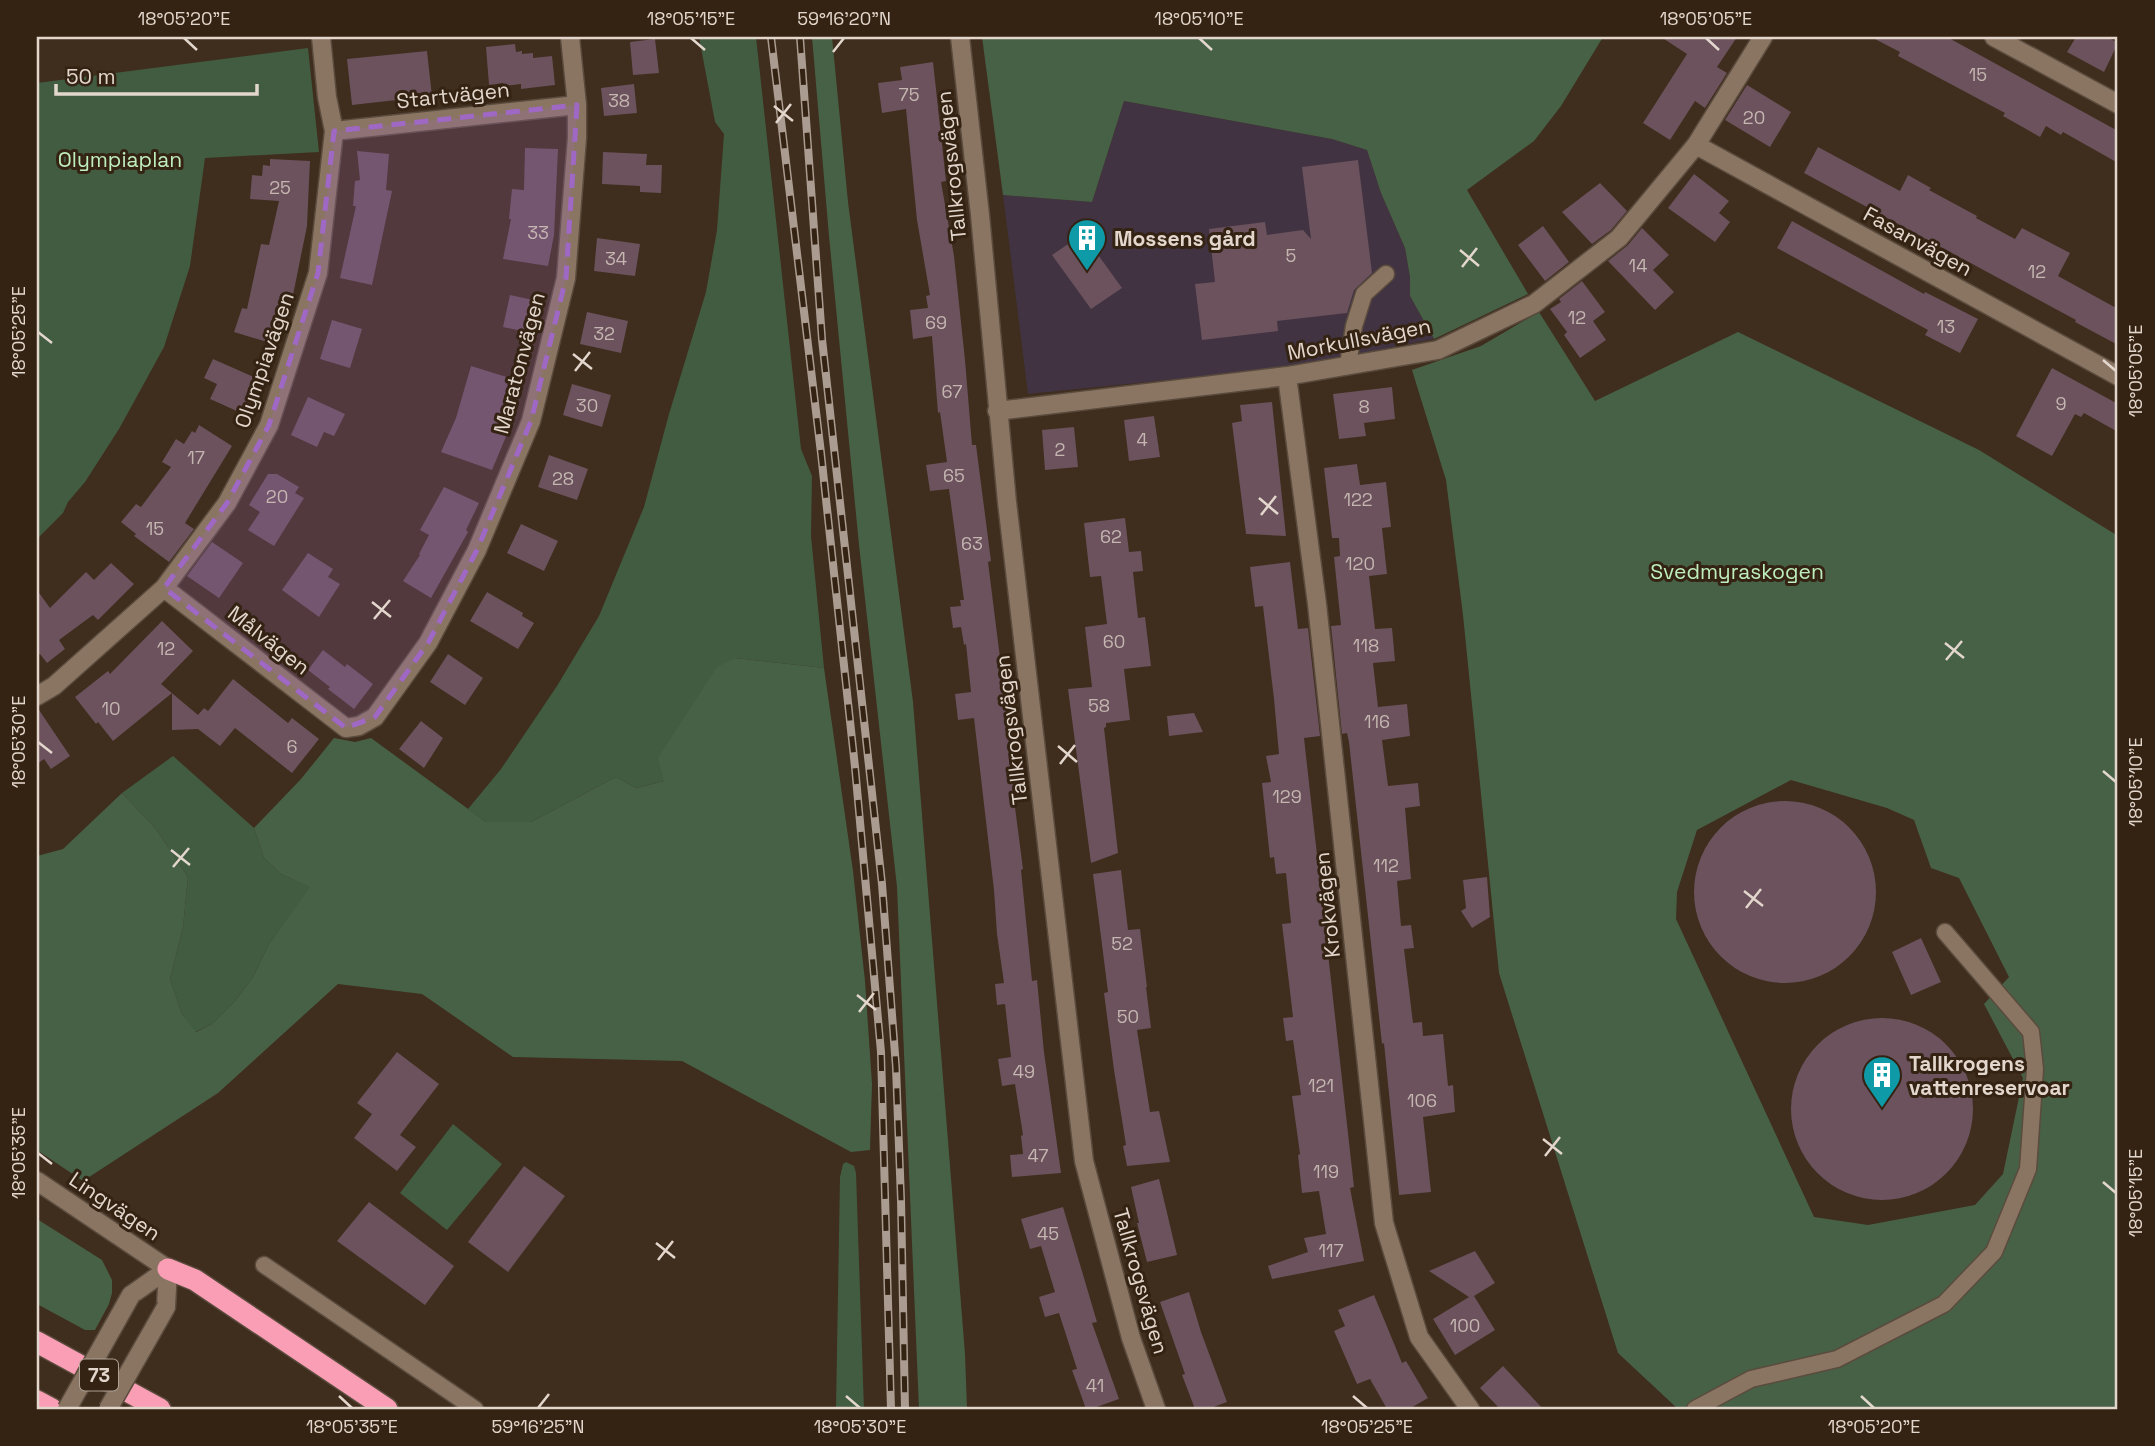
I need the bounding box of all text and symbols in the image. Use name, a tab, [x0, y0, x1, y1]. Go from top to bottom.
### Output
text: 18°05'20"E	[138, 7, 230, 30]
text: 18°05'15"E	[647, 7, 735, 30]
text: 59°16'20"N	[797, 7, 891, 30]
text: 18°05'10"E	[1154, 7, 1244, 30]
text: 18°05'05"E	[1660, 7, 1752, 30]
scale bar	[56, 52, 257, 96]
text: 50 m	[66, 63, 116, 90]
house number: 15	[1969, 63, 1987, 86]
street label: Startvägen	[395, 76, 511, 114]
house number: 75	[899, 83, 919, 106]
house number: 38	[608, 89, 630, 112]
street label: Tallkrogsvägen	[930, 90, 972, 242]
house number: 20	[1743, 106, 1765, 129]
park label: Olympiaplan	[58, 146, 182, 173]
house number: 25	[269, 176, 291, 199]
street label: Fasanvägen	[1859, 200, 1977, 282]
building icon: Mossens gård	[1066, 217, 1108, 272]
house number: 33	[527, 221, 549, 244]
place label: Mossens gård	[1114, 225, 1256, 252]
house number: 5	[1286, 244, 1296, 267]
house number: 34	[605, 247, 627, 270]
house number: 14	[1629, 254, 1647, 277]
house number: 12	[2028, 260, 2046, 283]
text: 18°05'25"E	[7, 286, 30, 378]
street label: Olympiavägen	[228, 289, 300, 431]
street label: Maratonvägen	[487, 289, 551, 437]
house number: 12	[1568, 306, 1586, 329]
house number: 69	[925, 311, 947, 334]
street label: Morkullsvägen	[1285, 312, 1433, 366]
house number: 13	[1937, 315, 1955, 338]
house number: 32	[593, 322, 615, 345]
text: 18°05'05"E	[2124, 325, 2147, 417]
house number: 67	[942, 380, 962, 403]
house number: 9	[2055, 392, 2067, 415]
house number: 30	[576, 394, 598, 417]
house number: 8	[1358, 395, 1370, 418]
house number: 4	[1136, 428, 1148, 451]
house number: 2	[1055, 438, 1065, 461]
house number: 17	[187, 446, 205, 469]
house number: 65	[943, 464, 965, 487]
house number: 28	[552, 467, 574, 490]
house number: 20	[266, 485, 288, 508]
house number: 122	[1343, 488, 1373, 511]
house number: 15	[146, 517, 164, 540]
house number: 62	[1100, 525, 1122, 548]
house number: 63	[961, 532, 983, 555]
house number: 120	[1345, 552, 1375, 575]
park label: Svedmyraskogen	[1650, 558, 1824, 585]
street label: Målvägen	[222, 600, 316, 680]
house number: 60	[1103, 630, 1125, 653]
house number: 118	[1353, 634, 1379, 657]
house number: 12	[157, 637, 175, 660]
street label: Tallkrogsvägen	[988, 654, 1034, 806]
house number: 58	[1088, 694, 1110, 717]
text: 18°05'30"E	[7, 696, 30, 788]
house number: 10	[101, 697, 121, 720]
house number: 116	[1364, 710, 1390, 733]
house number: 6	[286, 735, 298, 758]
text: 18°05'10"E	[2124, 737, 2147, 827]
house number: 129	[1272, 785, 1302, 808]
street label: Krokvägen	[1308, 851, 1346, 959]
house number: 112	[1373, 854, 1399, 877]
house number: 52	[1111, 932, 1133, 955]
house number: 50	[1117, 1005, 1139, 1028]
place label: Tallkrogens vattenreservoar	[1909, 1050, 2070, 1101]
building icon: Tallkrogens vattenreservoar	[1861, 1054, 1903, 1109]
house number: 49	[1013, 1060, 1035, 1083]
house number: 121	[1308, 1074, 1334, 1097]
house number: 106	[1407, 1089, 1437, 1112]
text: 18°05'35"E	[7, 1107, 30, 1199]
house number: 47	[1028, 1144, 1048, 1167]
text: 18°05'15"E	[2124, 1149, 2147, 1237]
house number: 119	[1313, 1160, 1339, 1183]
street label: Lingvägen	[64, 1166, 166, 1246]
street label: Tallkrogsvägen	[1107, 1205, 1175, 1357]
house number: 45	[1037, 1222, 1059, 1245]
house number: 117	[1318, 1239, 1344, 1262]
house number: 100	[1450, 1314, 1480, 1337]
road number: 73	[80, 1359, 118, 1390]
house number: 41	[1086, 1374, 1104, 1397]
text: 18°05'35"E	[306, 1415, 398, 1438]
text: 59°16'25"N	[492, 1415, 584, 1438]
text: 18°05'30"E	[814, 1415, 906, 1438]
text: 18°05'25"E	[1321, 1415, 1413, 1438]
text: 18°05'20"E	[1828, 1415, 1920, 1438]

